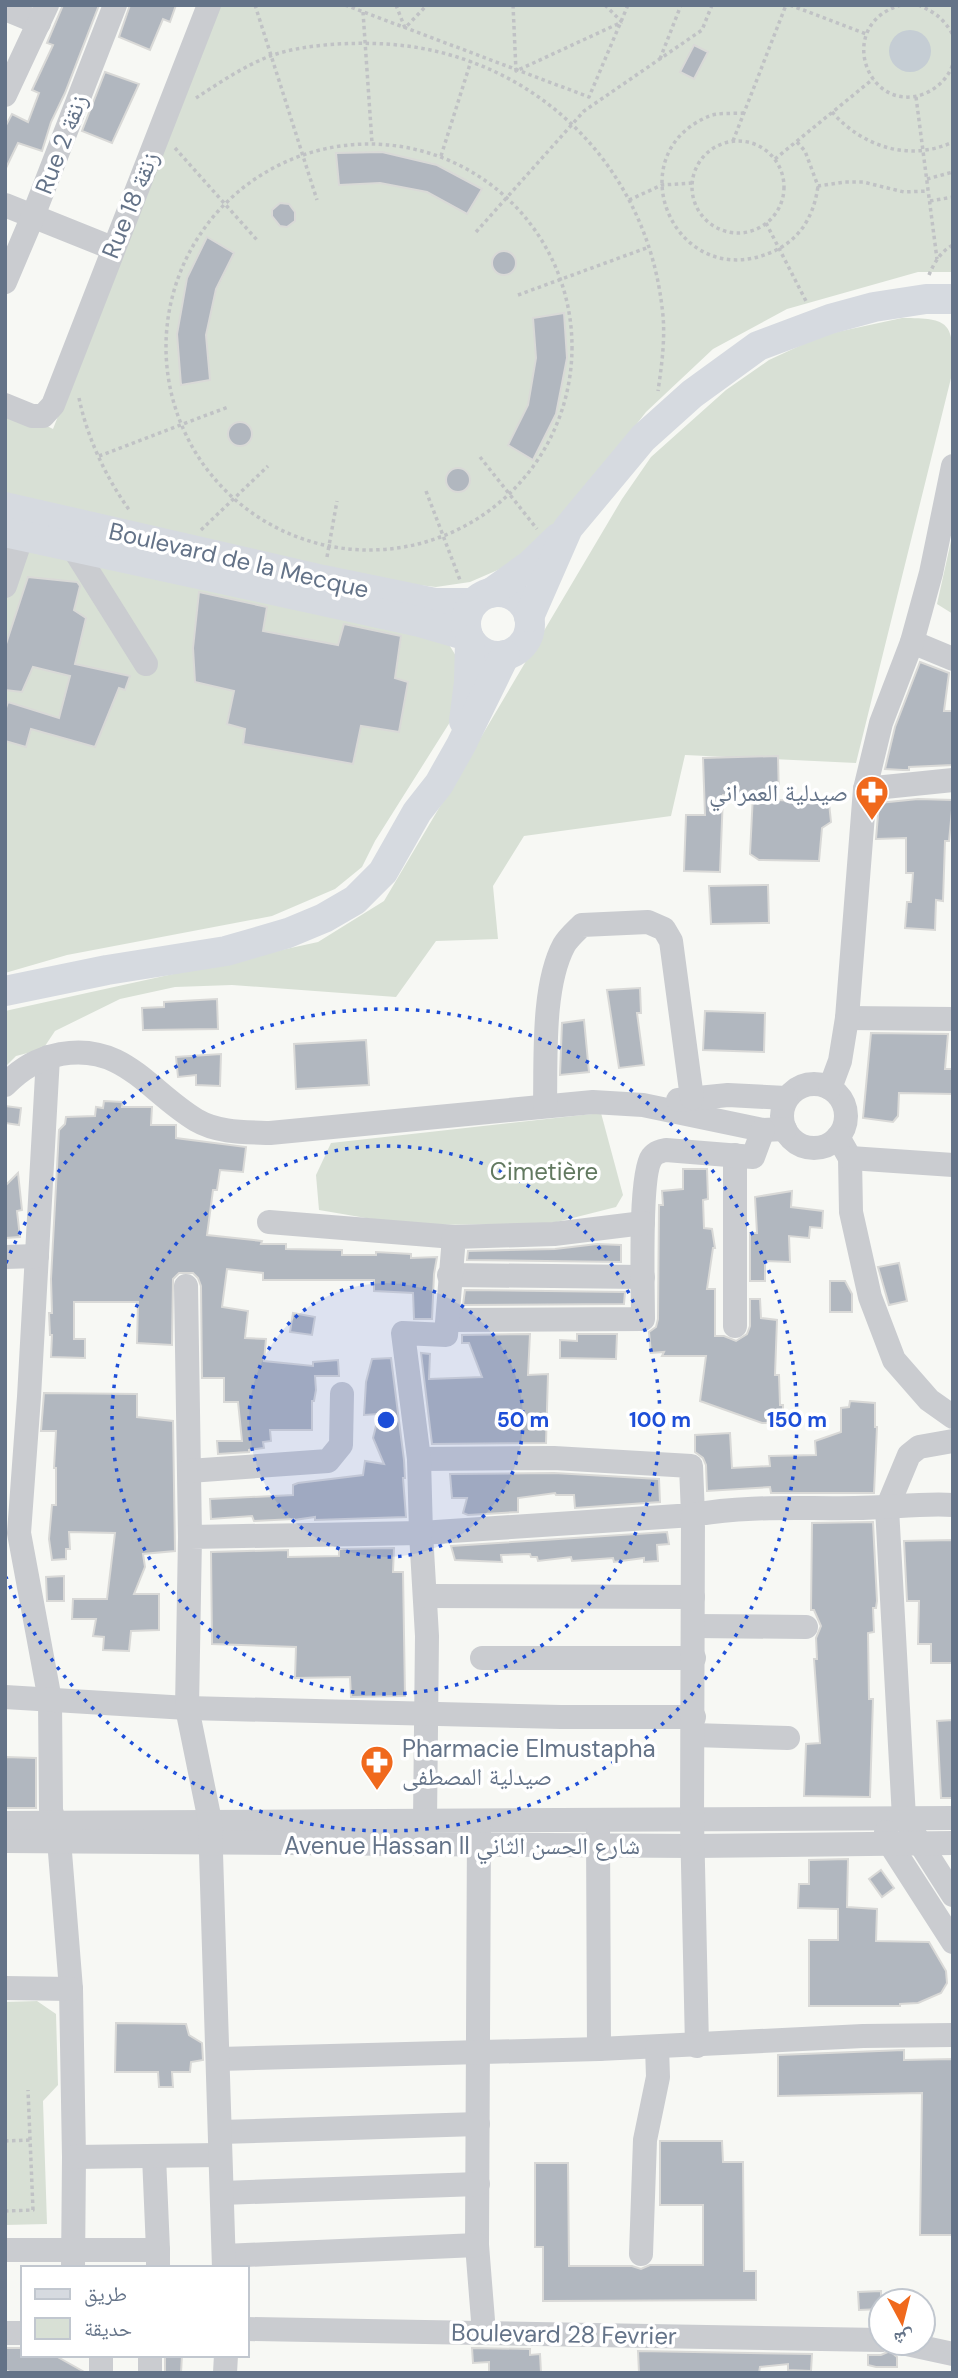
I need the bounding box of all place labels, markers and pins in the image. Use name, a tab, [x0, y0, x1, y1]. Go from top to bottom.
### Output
pharmacy icon: صيدلية العمراني	[853, 773, 891, 822]
place label: صيدلية العمراني	[709, 777, 848, 812]
centre of rings	[374, 1408, 398, 1432]
place label: Pharmacie Elmustapha صيدلية المصطفى	[402, 1733, 656, 1792]
pharmacy icon: Pharmacie Elmustapha صيدلية المصطفى	[358, 1743, 396, 1792]

